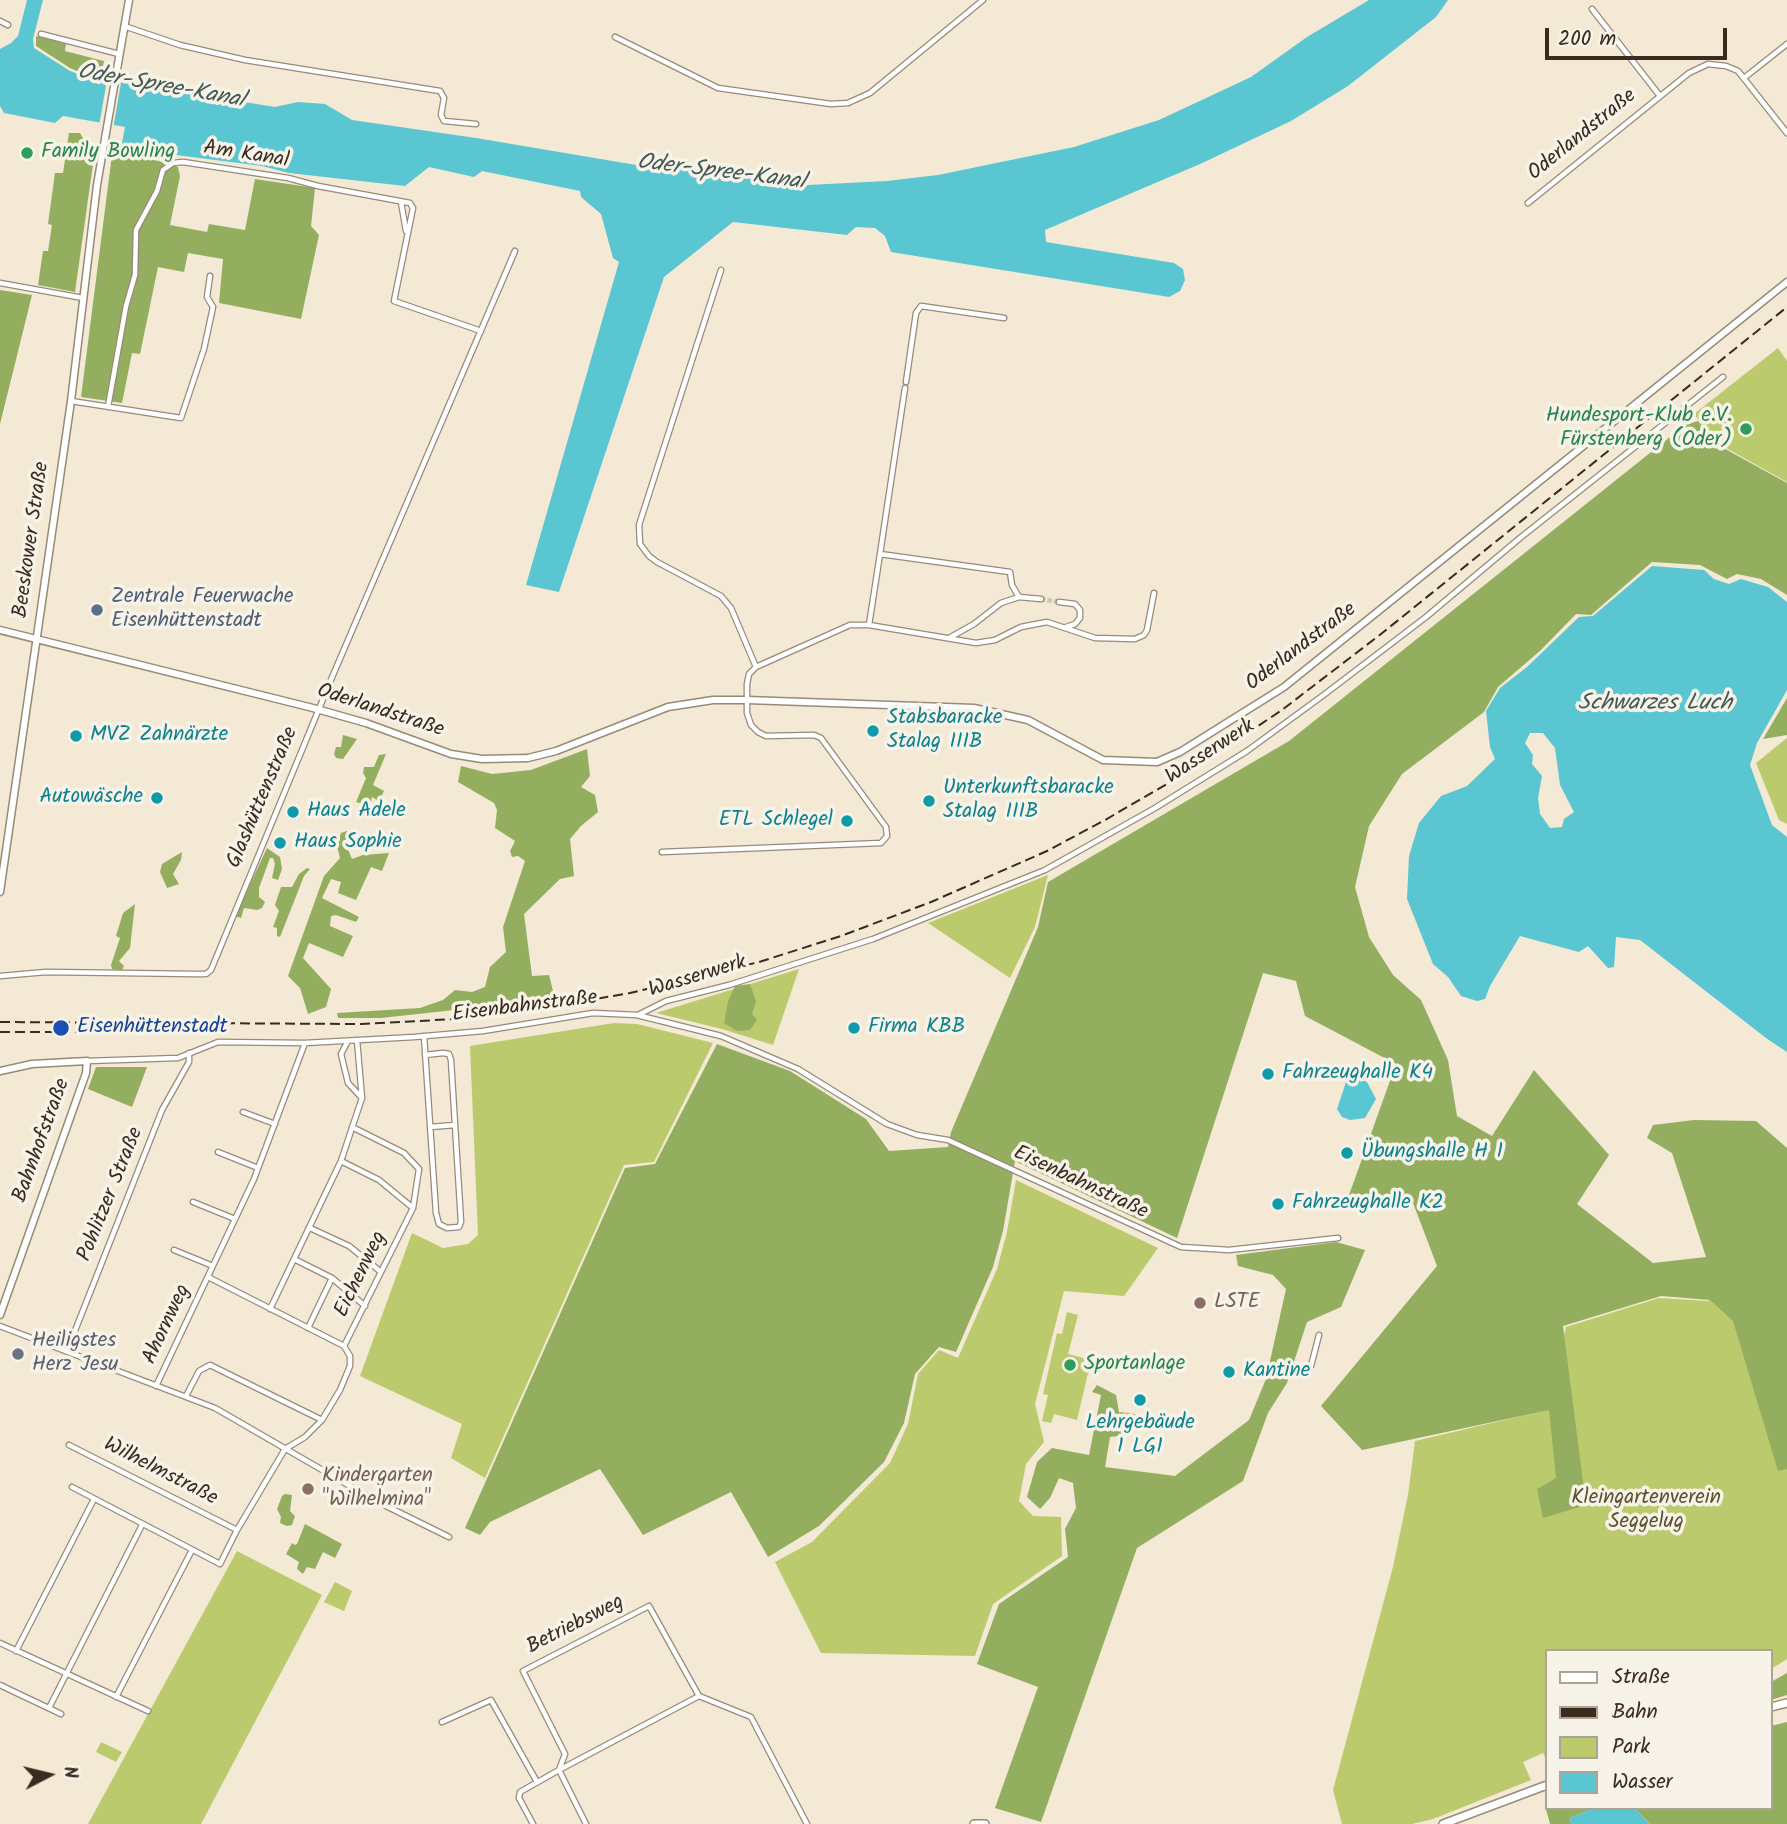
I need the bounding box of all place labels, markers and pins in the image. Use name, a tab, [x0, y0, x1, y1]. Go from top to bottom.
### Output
place label: Family Bowling	[41, 140, 175, 166]
marker: Family Bowling	[19, 145, 35, 161]
place label: Hundesport-Klub e.V. Fürstenberg (Oder)	[1546, 404, 1732, 454]
marker: Hundesport-Klub e.V. Fürstenberg (Oder)	[1738, 421, 1754, 437]
place label: Zentrale Feuerwache Eisenhüttenstadt	[111, 585, 294, 635]
marker: Zentrale Feuerwache Eisenhüttenstadt	[89, 602, 105, 618]
place label: Stabsbaracke Stalag IIIB	[887, 706, 1002, 756]
place label: MVZ Zahnärzte	[90, 723, 228, 749]
marker: Stabsbaracke Stalag IIIB	[865, 723, 881, 739]
marker: MVZ Zahnärzte	[68, 728, 84, 744]
place label: Unterkunftsbaracke Stalag IIIB	[943, 776, 1114, 826]
place label: Autowäsche	[39, 785, 143, 811]
marker: Autowäsche	[149, 790, 165, 806]
marker: Unterkunftsbaracke Stalag IIIB	[921, 793, 937, 809]
place label: Haus Adele	[307, 799, 406, 825]
marker: Haus Adele	[285, 804, 301, 820]
place label: ETL Schlegel	[719, 808, 833, 834]
marker: ETL Schlegel	[839, 813, 855, 829]
place label: Haus Sophie	[294, 830, 402, 856]
marker: Haus Sophie	[272, 835, 288, 851]
place label: Eisenhüttenstadt	[77, 1015, 228, 1041]
place label: Firma KBB	[868, 1015, 965, 1041]
marker: Eisenhüttenstadt	[51, 1018, 71, 1038]
marker: Firma KBB	[846, 1020, 862, 1036]
place label: Fahrzeughalle K4	[1282, 1061, 1433, 1087]
marker: Fahrzeughalle K4	[1260, 1066, 1276, 1082]
place label: Übungshalle H 1	[1361, 1140, 1503, 1166]
marker: Übungshalle H 1	[1339, 1145, 1355, 1161]
place label: Fahrzeughalle K2	[1292, 1191, 1444, 1217]
marker: Fahrzeughalle K2	[1270, 1196, 1286, 1212]
place label: LSTE	[1214, 1290, 1260, 1316]
marker: LSTE	[1192, 1295, 1208, 1311]
place label: Heiligstes Herz Jesu	[32, 1329, 118, 1379]
marker: Heiligstes Herz Jesu	[10, 1346, 26, 1362]
place label: Sportanlage	[1084, 1352, 1185, 1378]
marker: Sportanlage	[1062, 1357, 1078, 1373]
place label: Kantine	[1243, 1359, 1310, 1385]
marker: Kantine	[1221, 1364, 1237, 1380]
marker: Lehrgebäude 1 LG1	[1132, 1392, 1148, 1408]
place label: Lehrgebäude 1 LG1	[1085, 1411, 1195, 1461]
place label: Kindergarten "Wilhelmina"	[322, 1464, 433, 1514]
marker: Kindergarten "Wilhelmina"	[300, 1481, 316, 1497]

